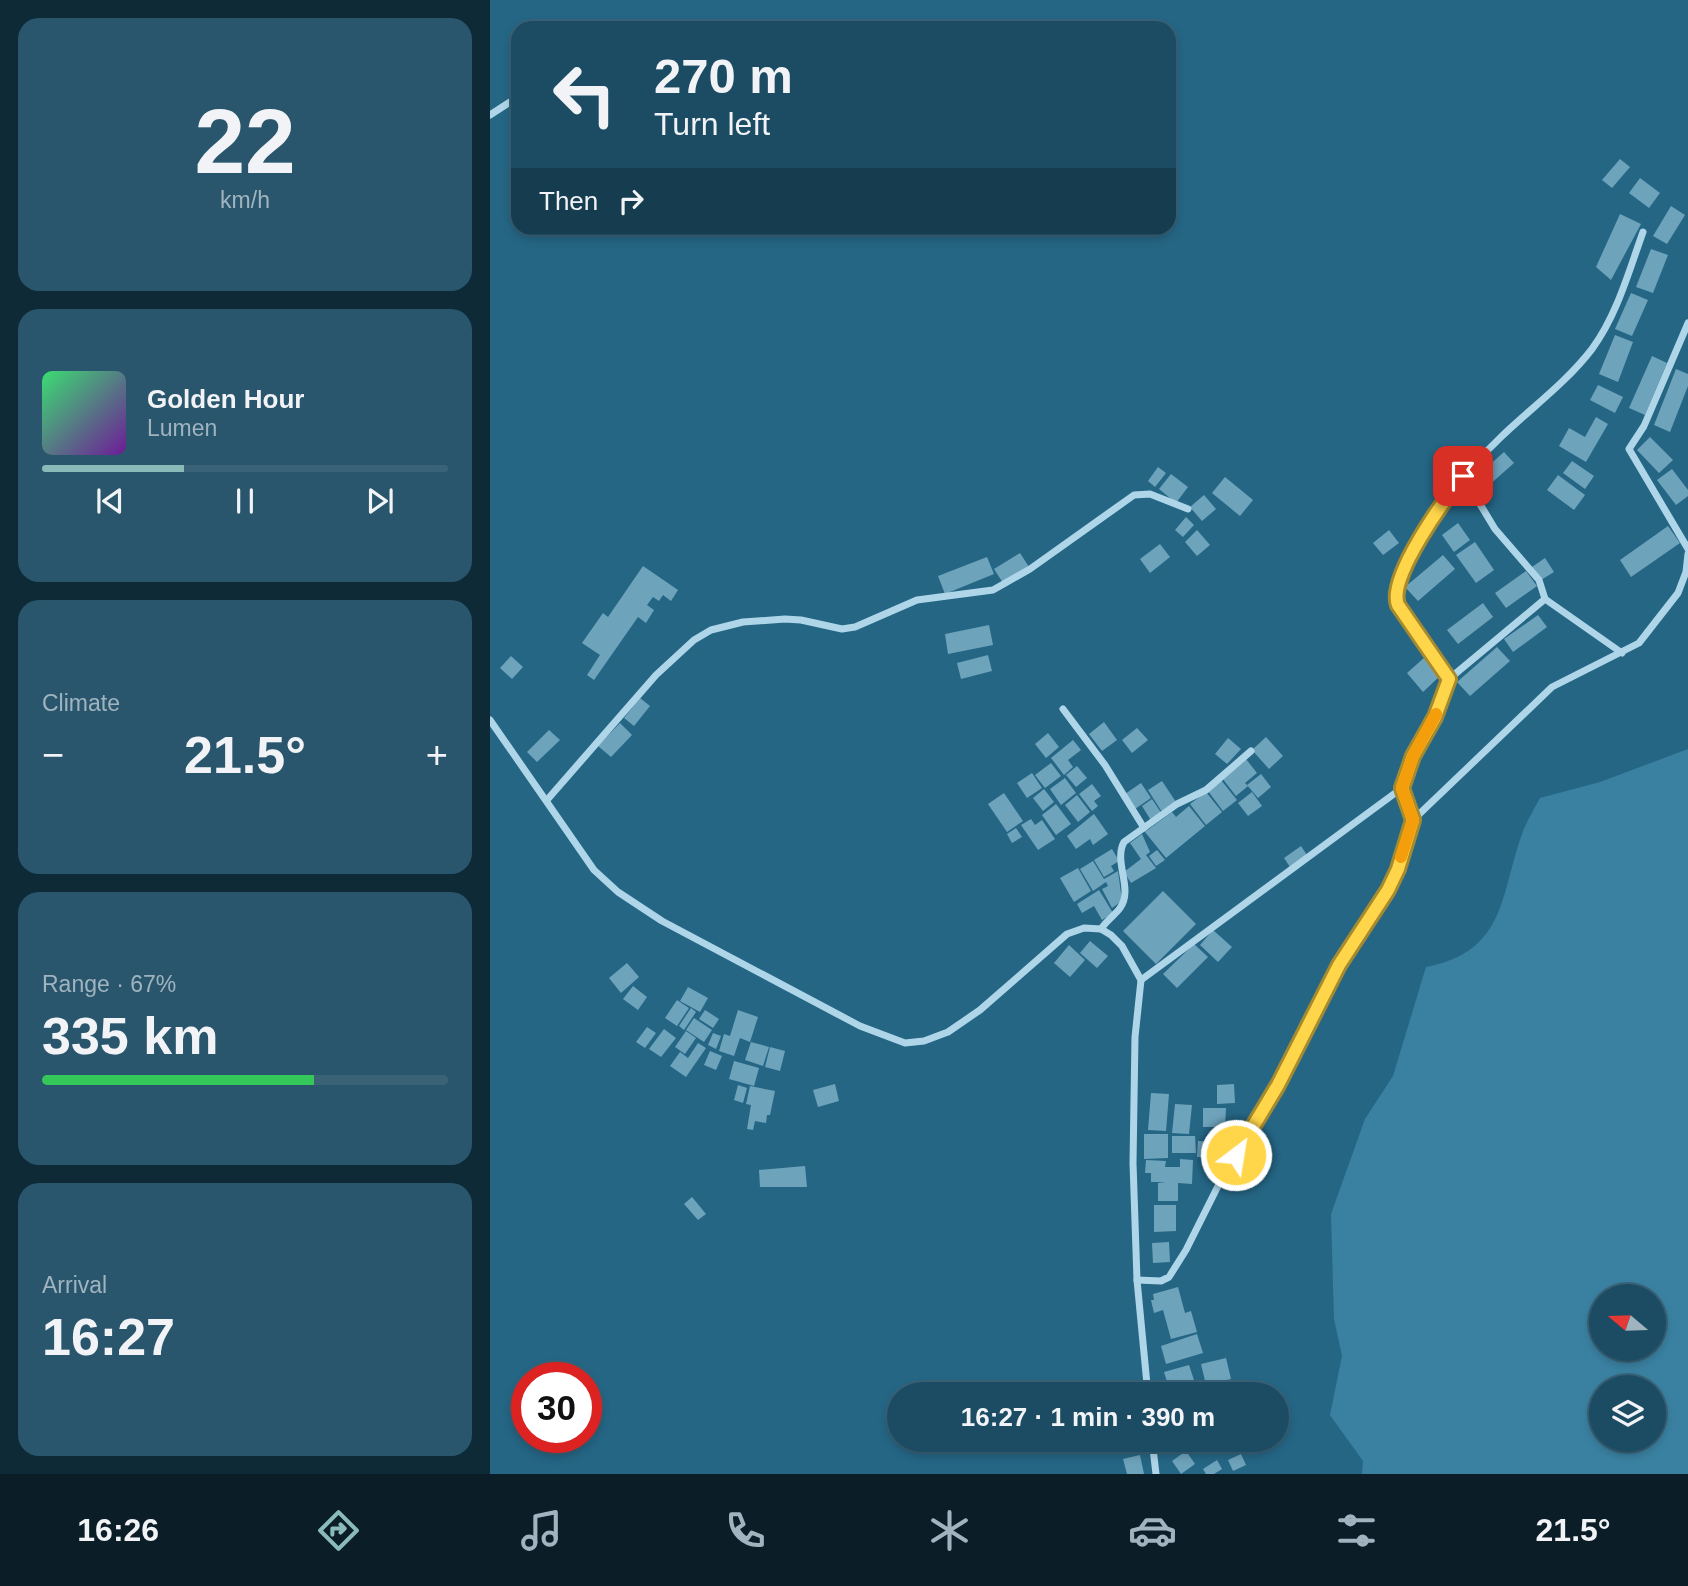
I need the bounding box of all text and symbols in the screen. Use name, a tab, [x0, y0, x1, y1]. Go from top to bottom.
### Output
icon: left	[539, 49, 630, 140]
text: 270 m	[654, 49, 793, 103]
text: 22	[194, 91, 296, 192]
text: Turn left	[654, 106, 770, 142]
icon: right	[612, 182, 650, 220]
text: Then	[539, 186, 598, 216]
text: km/h	[220, 187, 270, 213]
text: Golden Hour	[147, 384, 304, 414]
text: Lumen	[147, 415, 217, 441]
pin	[1433, 446, 1493, 506]
icon: arrive	[1444, 457, 1482, 495]
icon: previous	[91, 482, 129, 520]
icon: pause	[226, 482, 264, 520]
icon: next	[361, 482, 399, 520]
text: Climate	[42, 690, 120, 716]
text: 21.5°	[184, 726, 306, 784]
text: −	[42, 734, 64, 776]
text: +	[426, 734, 448, 776]
text: Range · 67%	[42, 971, 176, 997]
text: 335 km	[42, 1007, 218, 1065]
position arrow	[1199, 1118, 1273, 1192]
text: Arrival	[42, 1272, 107, 1298]
north arrow	[1589, 1284, 1666, 1362]
map controls	[1589, 1284, 1666, 1452]
text: 16:27	[42, 1308, 175, 1366]
speed limit sign: 30	[511, 1362, 602, 1453]
button: layers	[1589, 1375, 1666, 1452]
text: 16:27 · 1 min · 390 m	[961, 1402, 1215, 1432]
icon: directions	[314, 1506, 363, 1555]
icon: music	[517, 1506, 566, 1555]
icon: phone	[721, 1506, 770, 1555]
icon: climate	[925, 1506, 974, 1555]
icon: car	[1128, 1506, 1177, 1555]
icon: filters	[1332, 1506, 1381, 1555]
text: 16:26	[77, 1512, 159, 1548]
text: 21.5°	[1536, 1512, 1611, 1548]

